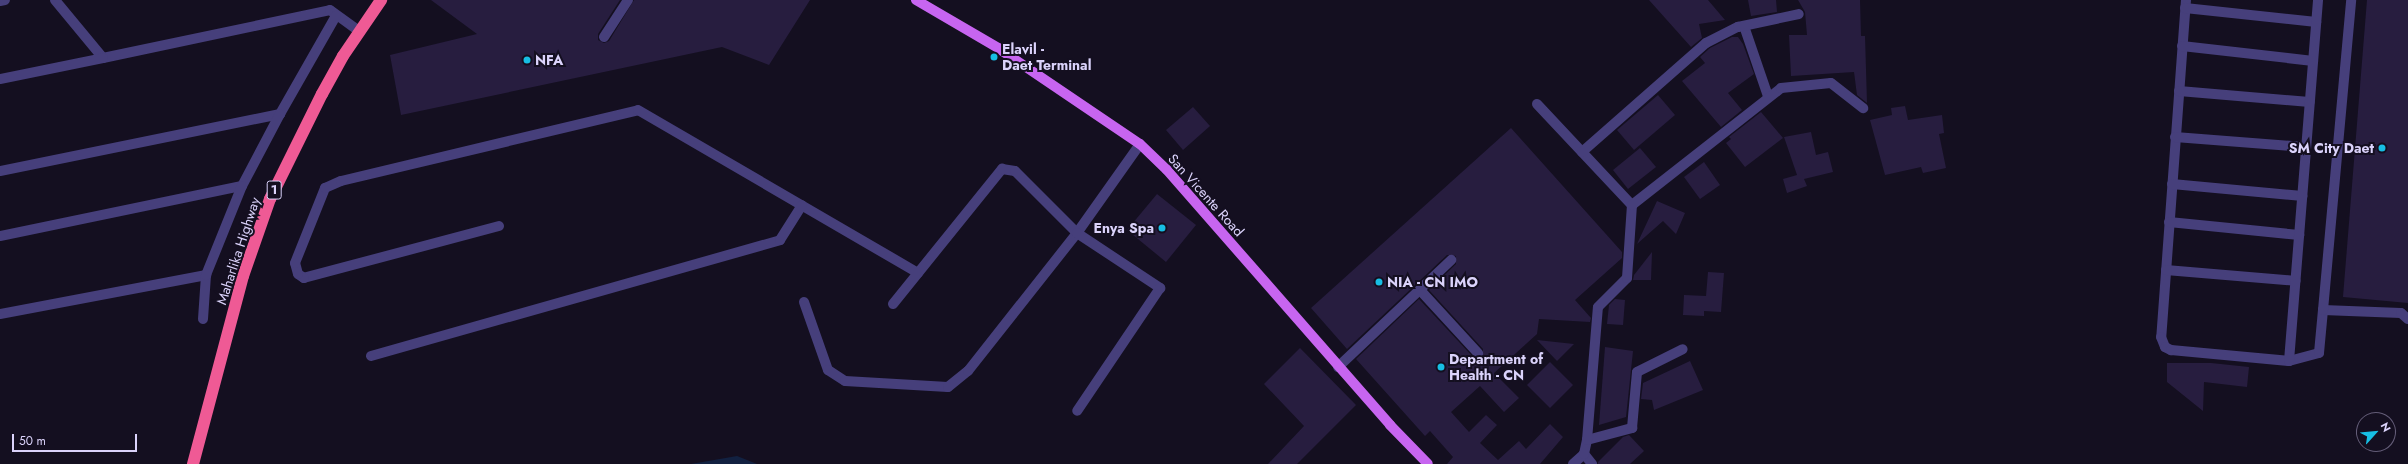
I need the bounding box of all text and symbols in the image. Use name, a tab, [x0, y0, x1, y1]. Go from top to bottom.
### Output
place label: Elavil - Daet Terminal	[1002, 41, 1091, 74]
place label: NFA	[535, 52, 563, 68]
marker: Elavil - Daet Terminal	[989, 52, 999, 62]
marker: NFA	[522, 55, 532, 65]
place label: SM City Daet	[2289, 140, 2374, 156]
marker: SM City Daet	[2377, 143, 2387, 153]
street label: San Vicente Road	[1165, 150, 1247, 240]
road number: 1	[266, 179, 282, 201]
street label: Maharlika Highway	[213, 195, 263, 307]
place label: Enya Spa	[1094, 220, 1154, 236]
marker: Enya Spa	[1157, 223, 1167, 233]
place label: NIA - CN IMO	[1387, 274, 1478, 290]
marker: NIA - CN IMO	[1374, 277, 1384, 287]
place label: Department of Health - CN	[1449, 351, 1543, 384]
marker: Department of Health - CN	[1436, 362, 1446, 372]
north arrow	[2356, 412, 2396, 452]
text: N	[2377, 419, 2395, 435]
scale bar	[14, 426, 139, 452]
text: 50 m	[19, 432, 46, 450]

